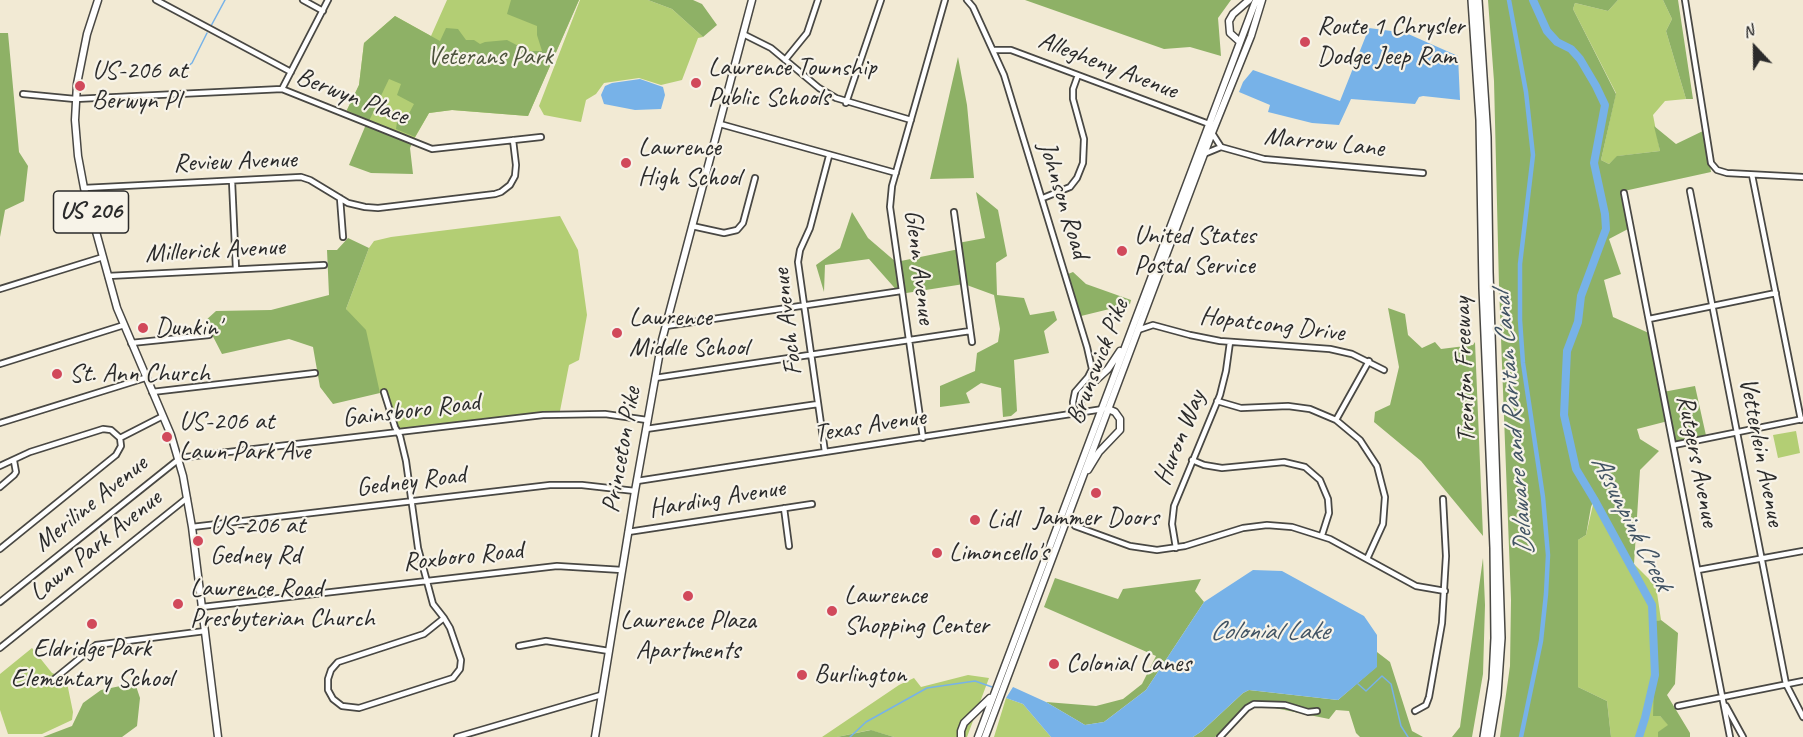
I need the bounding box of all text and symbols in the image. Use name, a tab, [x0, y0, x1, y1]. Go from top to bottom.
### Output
place label: Route 1 Chrysler Dodge Jeep Ram	[1317, 11, 1464, 72]
north arrow	[1725, 18, 1785, 78]
text: N	[1740, 20, 1757, 42]
street label: Allegheny Avenue	[1034, 25, 1182, 107]
marker: Route 1 Chrysler Dodge Jeep Ram	[1298, 35, 1312, 49]
park label: Veterans Park	[427, 41, 553, 73]
place label: Lawrence Township Public Schools	[708, 52, 876, 113]
place label: US-206 at Berwyn Pl	[92, 55, 187, 116]
street label: Berwyn Place	[292, 61, 412, 133]
marker: Lawrence Township Public Schools	[689, 76, 703, 90]
marker: US-206 at Berwyn Pl	[73, 79, 87, 93]
street label: Marrow Lane	[1263, 121, 1385, 165]
place label: Lawrence High School	[638, 132, 741, 194]
street label: Johnson Road	[1031, 138, 1095, 262]
street label: Review Avenue	[173, 144, 297, 180]
marker: Lawrence High School	[619, 156, 633, 170]
road number: US 206	[54, 191, 128, 233]
street label: Glenn Avenue	[896, 208, 942, 326]
place label: United States Postal Service	[1134, 220, 1256, 282]
street label: Millerick Avenue	[144, 232, 286, 270]
marker: United States Postal Service	[1115, 244, 1129, 258]
street label: Foch Avenue	[766, 267, 810, 377]
water label: Delaware and Raritan Canal	[1486, 292, 1542, 556]
street label: Brunswick Pike	[1060, 295, 1136, 429]
street label: Trenton Freeway	[1447, 297, 1483, 443]
street label: Hopatcong Drive	[1198, 301, 1346, 349]
place label: Lawrence Middle School	[629, 302, 748, 364]
place label: Dunkin'	[155, 312, 220, 344]
marker: Dunkin'	[136, 321, 150, 335]
marker: Lawrence Middle School	[610, 326, 624, 340]
place label: St. Ann Church	[69, 358, 210, 390]
marker: St. Ann Church	[50, 367, 64, 381]
street label: Vetterlein Avenue	[1731, 375, 1791, 529]
street label: Princeton Pike	[596, 385, 648, 515]
street label: Huron Way	[1147, 386, 1213, 490]
street label: Gainsboro Road	[340, 387, 482, 435]
street label: Rutgers Avenue	[1669, 393, 1725, 529]
street label: Texas Avenue	[812, 402, 928, 450]
place label: US-206 at Lawn Park Ave	[179, 406, 310, 467]
marker: US-206 at Lawn Park Ave	[160, 430, 174, 444]
street label: Meriline Avenue	[28, 449, 154, 559]
water label: Assunpink Creek	[1583, 450, 1679, 596]
street label: Gedney Road	[354, 460, 468, 504]
street label: Harding Avenue	[647, 473, 787, 525]
street label: Lawn Park Avenue	[24, 483, 168, 609]
marker: Jammer Doors	[1089, 486, 1103, 500]
place label: Jammer Doors	[1033, 502, 1159, 534]
place label: Lidl	[987, 504, 1018, 536]
place label: US-206 at Gedney Rd	[210, 510, 305, 572]
marker: Lidl	[968, 513, 982, 527]
marker: US-206 at Gedney Rd	[191, 534, 205, 548]
street label: Roxboro Road	[401, 535, 525, 579]
place label: Limoncello's	[949, 537, 1049, 569]
marker: Limoncello's	[930, 546, 944, 560]
place label: Lawrence Road Presbyterian Church	[190, 573, 375, 634]
place label: Lawrence Shopping Center	[844, 580, 989, 642]
marker: Lawrence Plaza Apartments	[681, 589, 695, 603]
marker: Lawrence Road Presbyterian Church	[171, 597, 185, 611]
marker: Lawrence Shopping Center	[825, 604, 839, 618]
place label: Lawrence Plaza Apartments	[620, 605, 756, 666]
water label: Colonial Lake	[1210, 616, 1328, 648]
marker: Eldridge Park Elementary School	[85, 617, 99, 631]
place label: Eldridge Park Elementary School	[11, 633, 173, 694]
place label: Colonial Lanes	[1066, 648, 1191, 680]
marker: Colonial Lanes	[1047, 657, 1061, 671]
place label: Burlington	[814, 659, 906, 691]
marker: Burlington	[795, 668, 809, 682]

